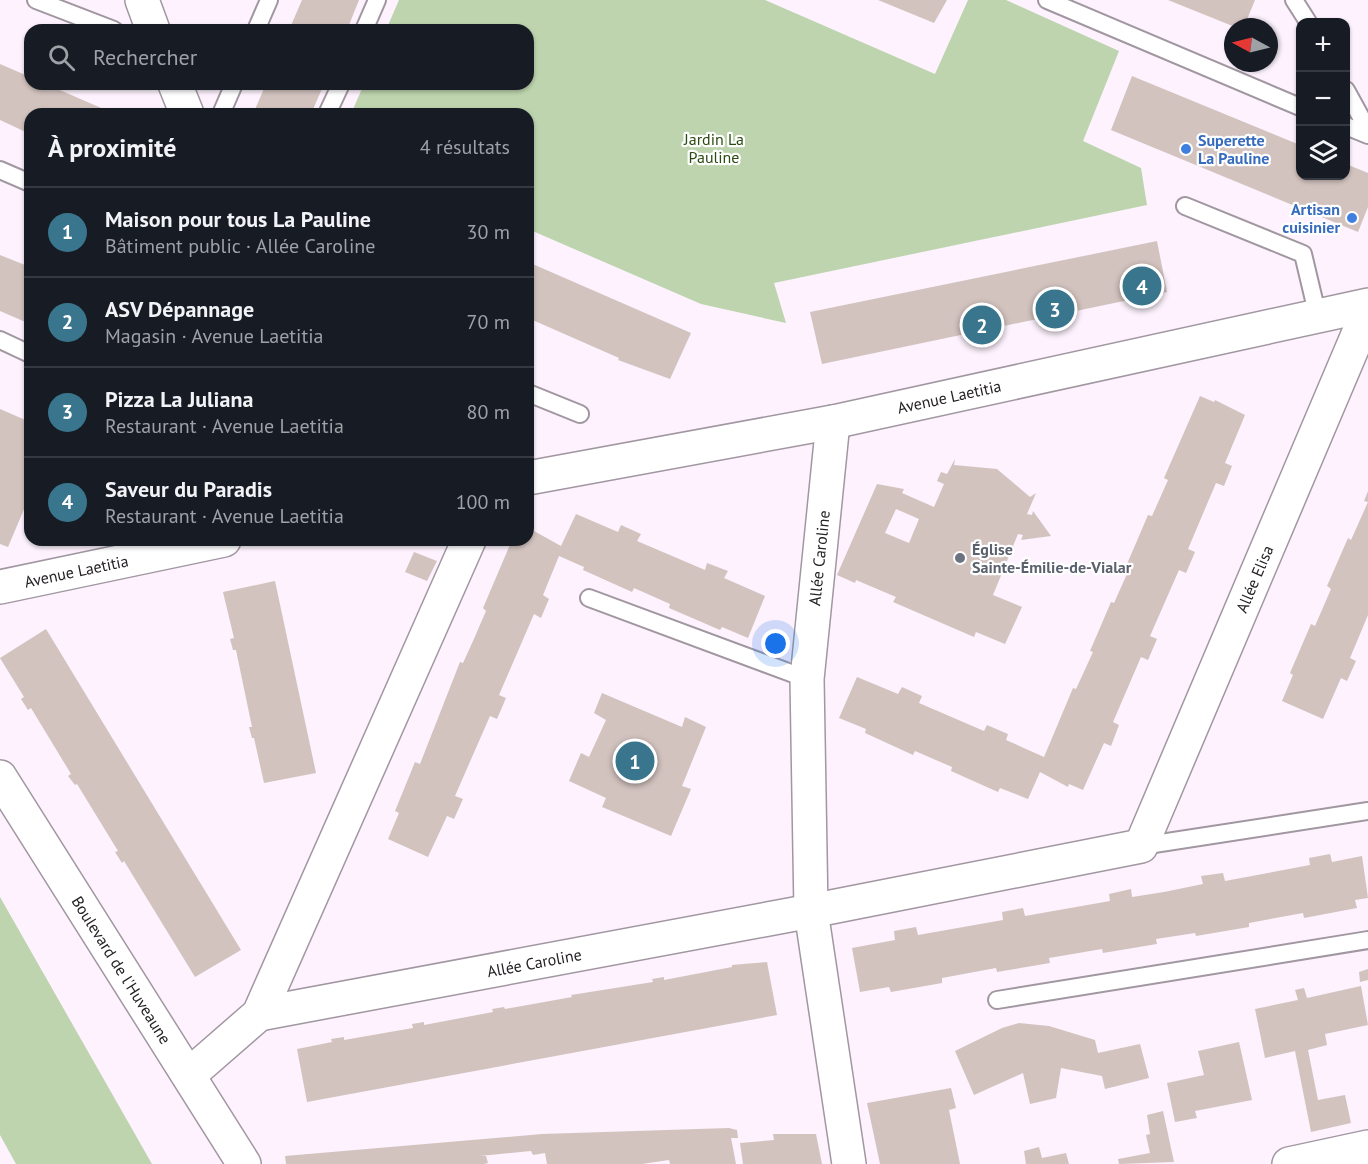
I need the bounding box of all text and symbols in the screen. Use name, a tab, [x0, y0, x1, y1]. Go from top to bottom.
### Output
north arrow	[1224, 18, 1278, 72]
map controls	[1296, 18, 1350, 180]
button: +	[1296, 18, 1350, 72]
search box	[24, 24, 534, 90]
icon: search	[45, 41, 78, 74]
text: Rechercher	[93, 43, 197, 71]
button: −	[1296, 72, 1350, 126]
button: layers	[1296, 126, 1350, 180]
park label: Jardin La Pauline	[683, 129, 744, 167]
place label: Superette La Pauline	[1198, 130, 1269, 168]
text: À proximité	[48, 131, 176, 164]
text: 4 résultats	[420, 134, 510, 160]
marker: Superette La Pauline	[1179, 142, 1193, 156]
place label: Artisan cuisinier	[1282, 199, 1340, 237]
text: Maison pour tous La Pauline	[105, 205, 371, 233]
marker: Artisan cuisinier	[1345, 211, 1359, 225]
text: 1	[62, 219, 73, 245]
text: 30 m	[467, 219, 510, 245]
text: Bâtiment public · Allée Caroline	[105, 233, 375, 259]
pin: 4	[1122, 264, 1162, 308]
pin: 3	[1036, 286, 1074, 332]
text: ASV Dépannage	[105, 295, 254, 323]
pin: 2	[962, 302, 1002, 348]
text: 2	[62, 309, 73, 335]
text: 70 m	[467, 309, 510, 335]
text: Magasin · Avenue Laetitia	[105, 323, 324, 349]
street label: Avenue Laetitia	[895, 376, 1003, 418]
text: Pizza La Juliana	[105, 385, 253, 413]
text: 3	[62, 399, 73, 425]
text: 80 m	[467, 399, 510, 425]
text: Restaurant · Avenue Laetitia	[105, 413, 344, 439]
text: Saveur du Paradis	[105, 475, 272, 503]
text: 4	[62, 489, 73, 515]
text: 100 m	[456, 489, 510, 515]
text: Restaurant · Avenue Laetitia	[105, 503, 344, 529]
street label: Allée Caroline	[804, 509, 834, 607]
place label: Église Sainte-Émilie-de-Vialar	[972, 539, 1132, 577]
street label: Allée Elisa	[1231, 542, 1277, 616]
street label: Avenue Laetitia	[23, 550, 130, 592]
marker: Église Sainte-Émilie-de-Vialar	[953, 551, 967, 565]
your location	[761, 629, 790, 658]
pin: 1	[616, 738, 654, 783]
street label: Boulevard de l'Huveaune	[68, 892, 176, 1047]
street label: Allée Caroline	[485, 944, 583, 981]

